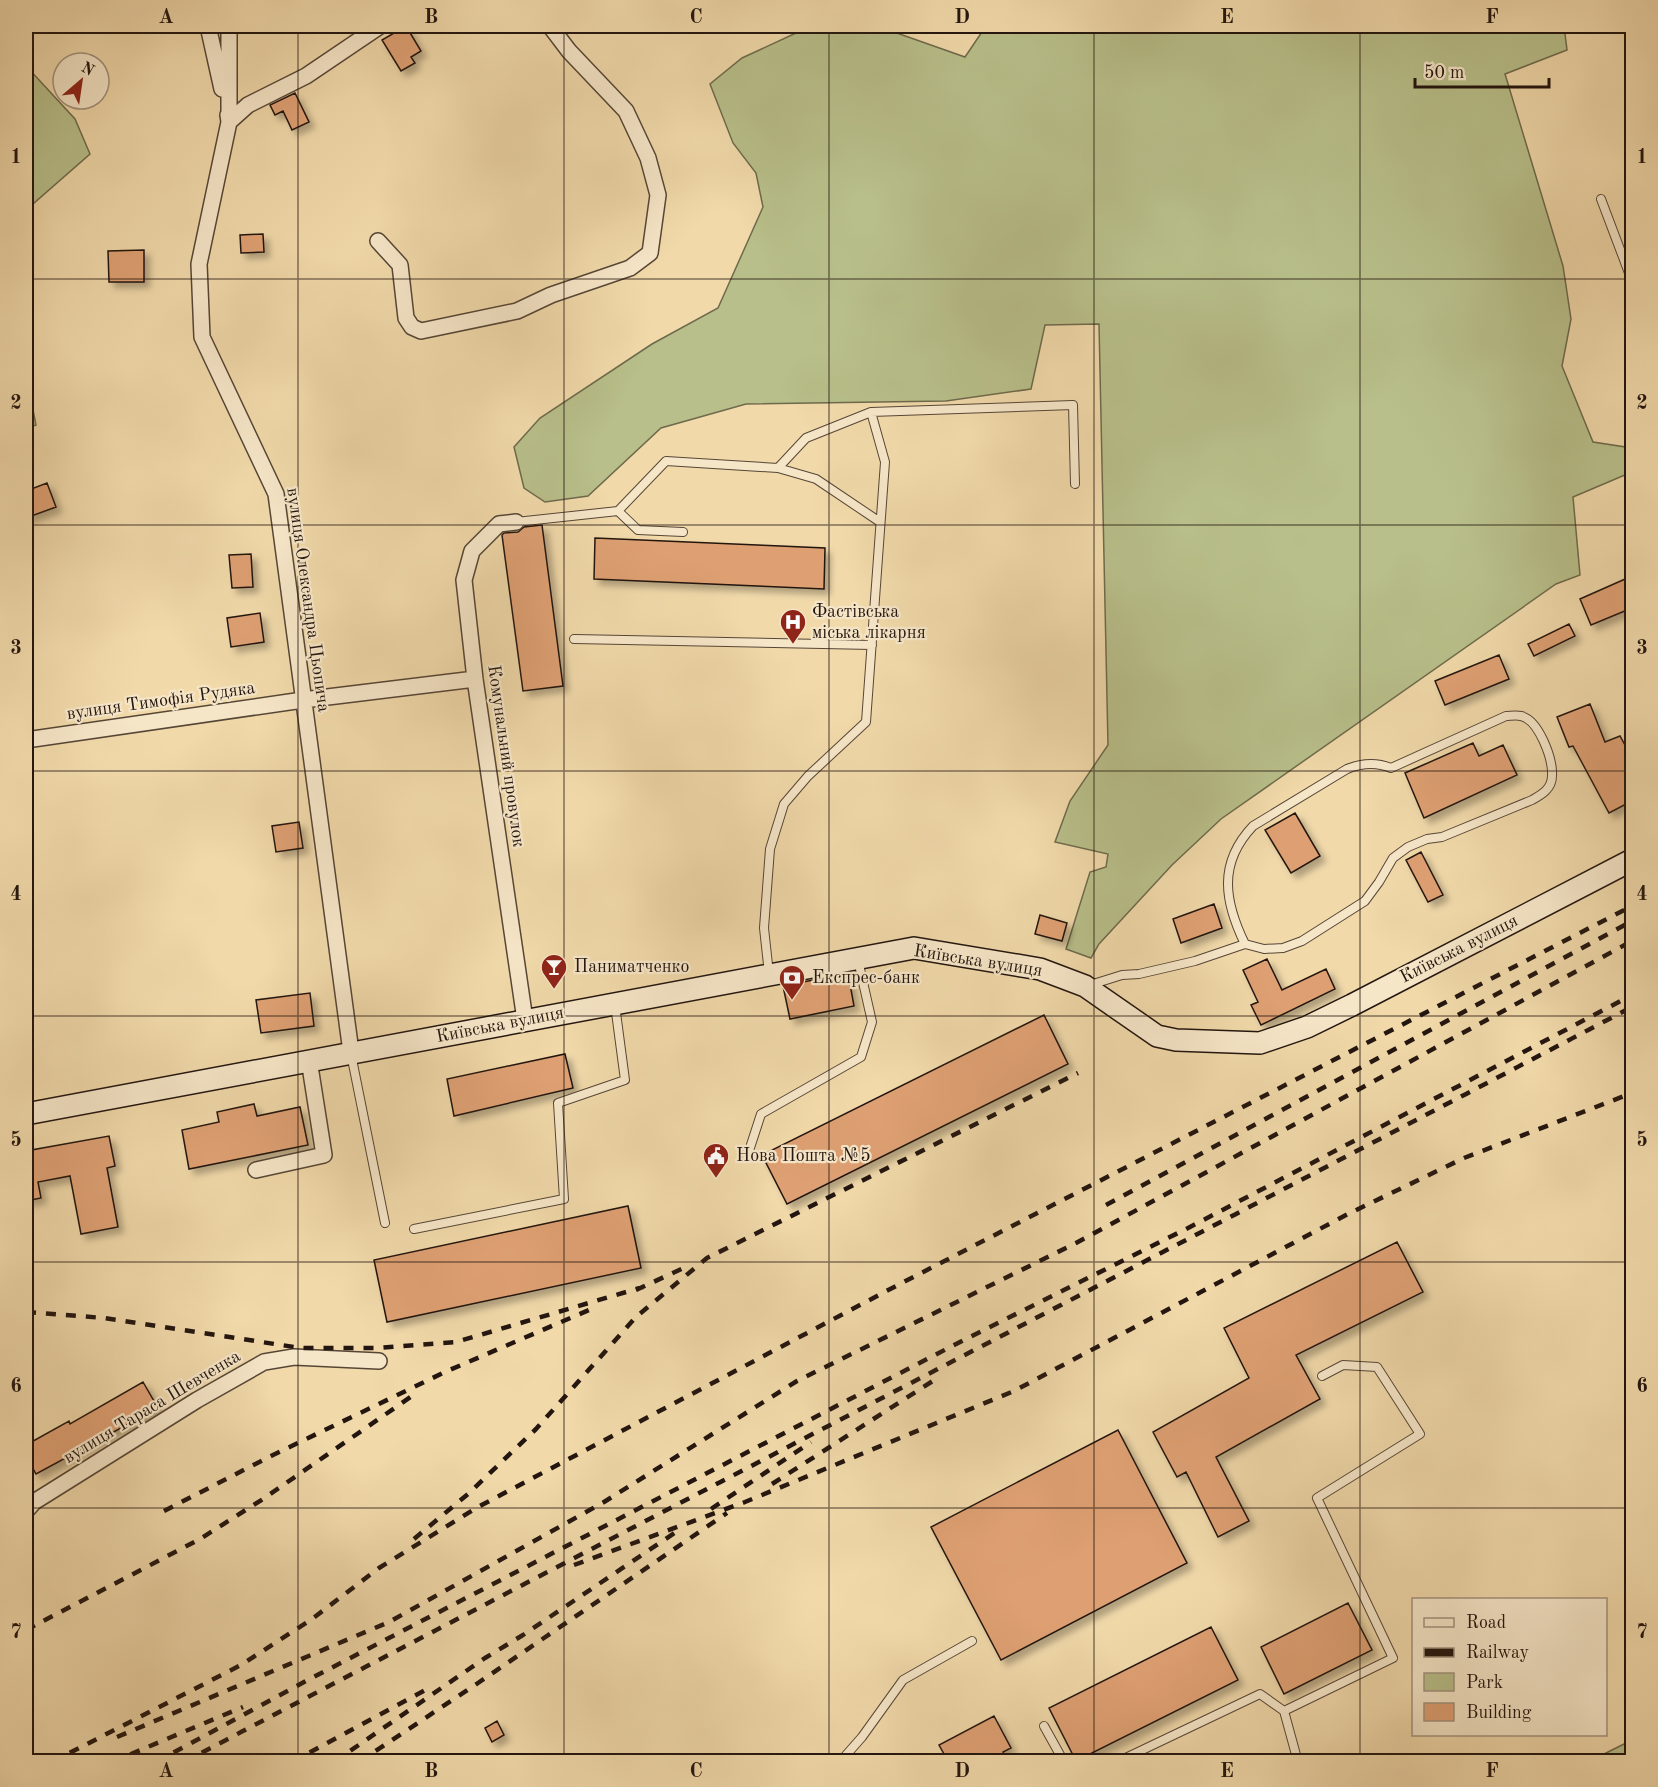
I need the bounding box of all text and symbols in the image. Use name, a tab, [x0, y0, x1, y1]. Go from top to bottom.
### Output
text: A	[158, 8, 174, 28]
text: B	[424, 8, 438, 28]
text: C	[689, 8, 703, 28]
text: D	[954, 8, 970, 28]
text: E	[1220, 8, 1234, 28]
text: F	[1485, 8, 1499, 28]
north arrow	[51, 51, 111, 111]
scale bar	[1415, 51, 1548, 89]
text: N	[78, 60, 97, 80]
text: 50 m	[1424, 64, 1464, 82]
text: 1	[10, 148, 22, 168]
text: 1	[1636, 148, 1648, 168]
text: 2	[10, 394, 22, 414]
text: 2	[1636, 394, 1648, 414]
street label: вулиця Олександра Цьопича	[283, 487, 333, 713]
place label: Фастівська міська лікарня	[812, 603, 926, 642]
hospital icon: Фастівська міська лікарня	[778, 607, 808, 645]
text: 3	[10, 639, 22, 659]
text: 3	[1636, 639, 1648, 659]
street label: Комунальний провулок	[484, 664, 528, 848]
street label: вулиця Тимофія Рудяка	[66, 679, 257, 724]
text: 4	[10, 885, 22, 905]
text: 4	[1636, 885, 1648, 905]
street label: Київська вулиця	[1397, 911, 1521, 987]
street label: Київська вулиця	[912, 942, 1044, 980]
bar icon: Паниматченко	[539, 952, 569, 990]
place label: Паниматченко	[574, 958, 690, 976]
bank icon: Експрес-банк	[777, 963, 807, 1001]
place label: Експрес-банк	[812, 969, 920, 987]
street label: Київська вулиця	[435, 1004, 565, 1046]
text: 5	[10, 1130, 22, 1151]
text: 5	[1636, 1130, 1648, 1151]
public building icon: Нова Пошта №5	[701, 1141, 731, 1179]
place label: Нова Пошта №5	[736, 1147, 871, 1165]
street label: вулиця Тараса Шевченка	[60, 1347, 244, 1467]
text: 6	[10, 1377, 22, 1397]
text: 6	[1636, 1377, 1648, 1397]
legend	[1412, 1598, 1607, 1736]
text: Road	[1466, 1614, 1506, 1632]
text: 7	[10, 1623, 22, 1643]
text: 7	[1636, 1623, 1648, 1643]
text: Railway	[1466, 1644, 1529, 1662]
text: Park	[1466, 1674, 1503, 1692]
text: Building	[1466, 1704, 1532, 1722]
text: A	[158, 1762, 174, 1782]
text: B	[424, 1762, 438, 1782]
text: C	[689, 1762, 703, 1782]
text: D	[954, 1762, 970, 1782]
text: E	[1220, 1762, 1234, 1782]
text: F	[1485, 1762, 1499, 1782]

